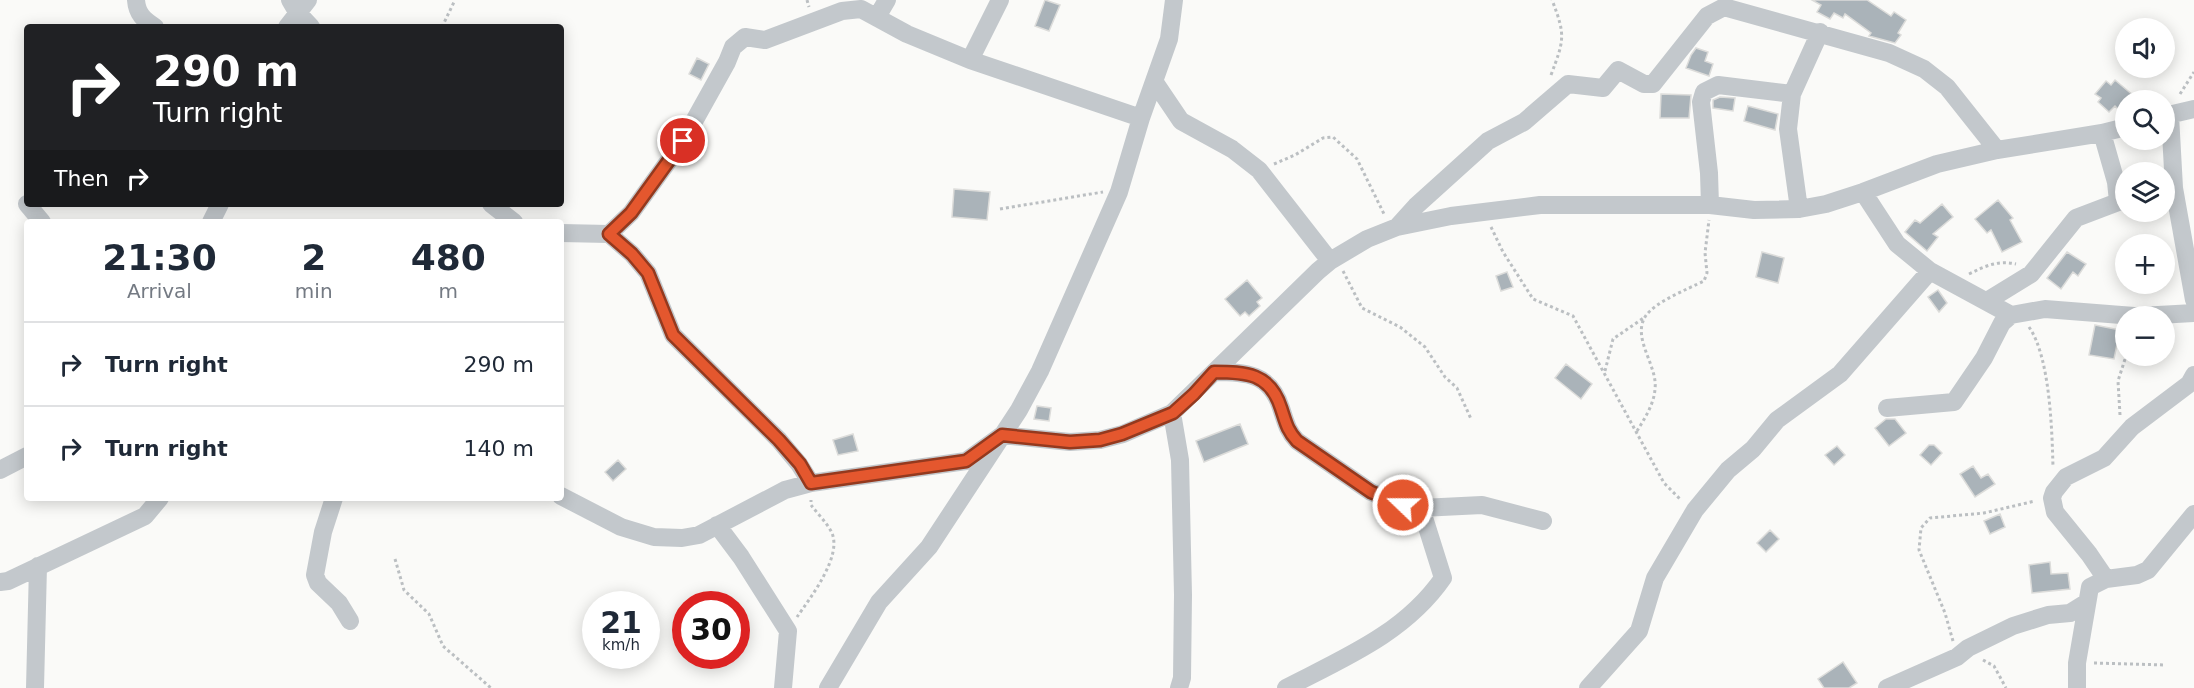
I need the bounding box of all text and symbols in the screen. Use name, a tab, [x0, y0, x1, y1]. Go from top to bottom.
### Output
map controls	[2115, 18, 2175, 366]
button: sound	[2115, 18, 2175, 78]
text: 290 m	[153, 47, 299, 96]
icon: right	[54, 48, 132, 126]
button: search	[2115, 90, 2175, 150]
text: Turn right	[153, 97, 282, 128]
pin	[657, 115, 708, 166]
icon: arrive	[666, 124, 699, 157]
icon: right	[121, 162, 154, 195]
button: layers	[2115, 162, 2175, 222]
text: Then	[54, 166, 109, 191]
button: +	[2115, 234, 2175, 294]
text: 21:30	[102, 237, 217, 278]
text: 2	[301, 237, 326, 278]
text: 480	[411, 237, 486, 278]
text: Arrival	[127, 279, 192, 303]
text: min	[295, 279, 333, 303]
text: m	[439, 279, 458, 303]
button: −	[2115, 306, 2175, 366]
icon: right	[54, 348, 87, 381]
text: Turn right	[105, 352, 228, 377]
text: 290 m	[464, 352, 534, 377]
icon: right	[54, 432, 87, 465]
text: Turn right	[105, 436, 228, 461]
text: 140 m	[464, 436, 534, 461]
position arrow	[1371, 473, 1435, 537]
speed limit sign: 30	[672, 591, 750, 669]
text: 21	[600, 605, 642, 640]
text: km/h	[602, 636, 640, 654]

